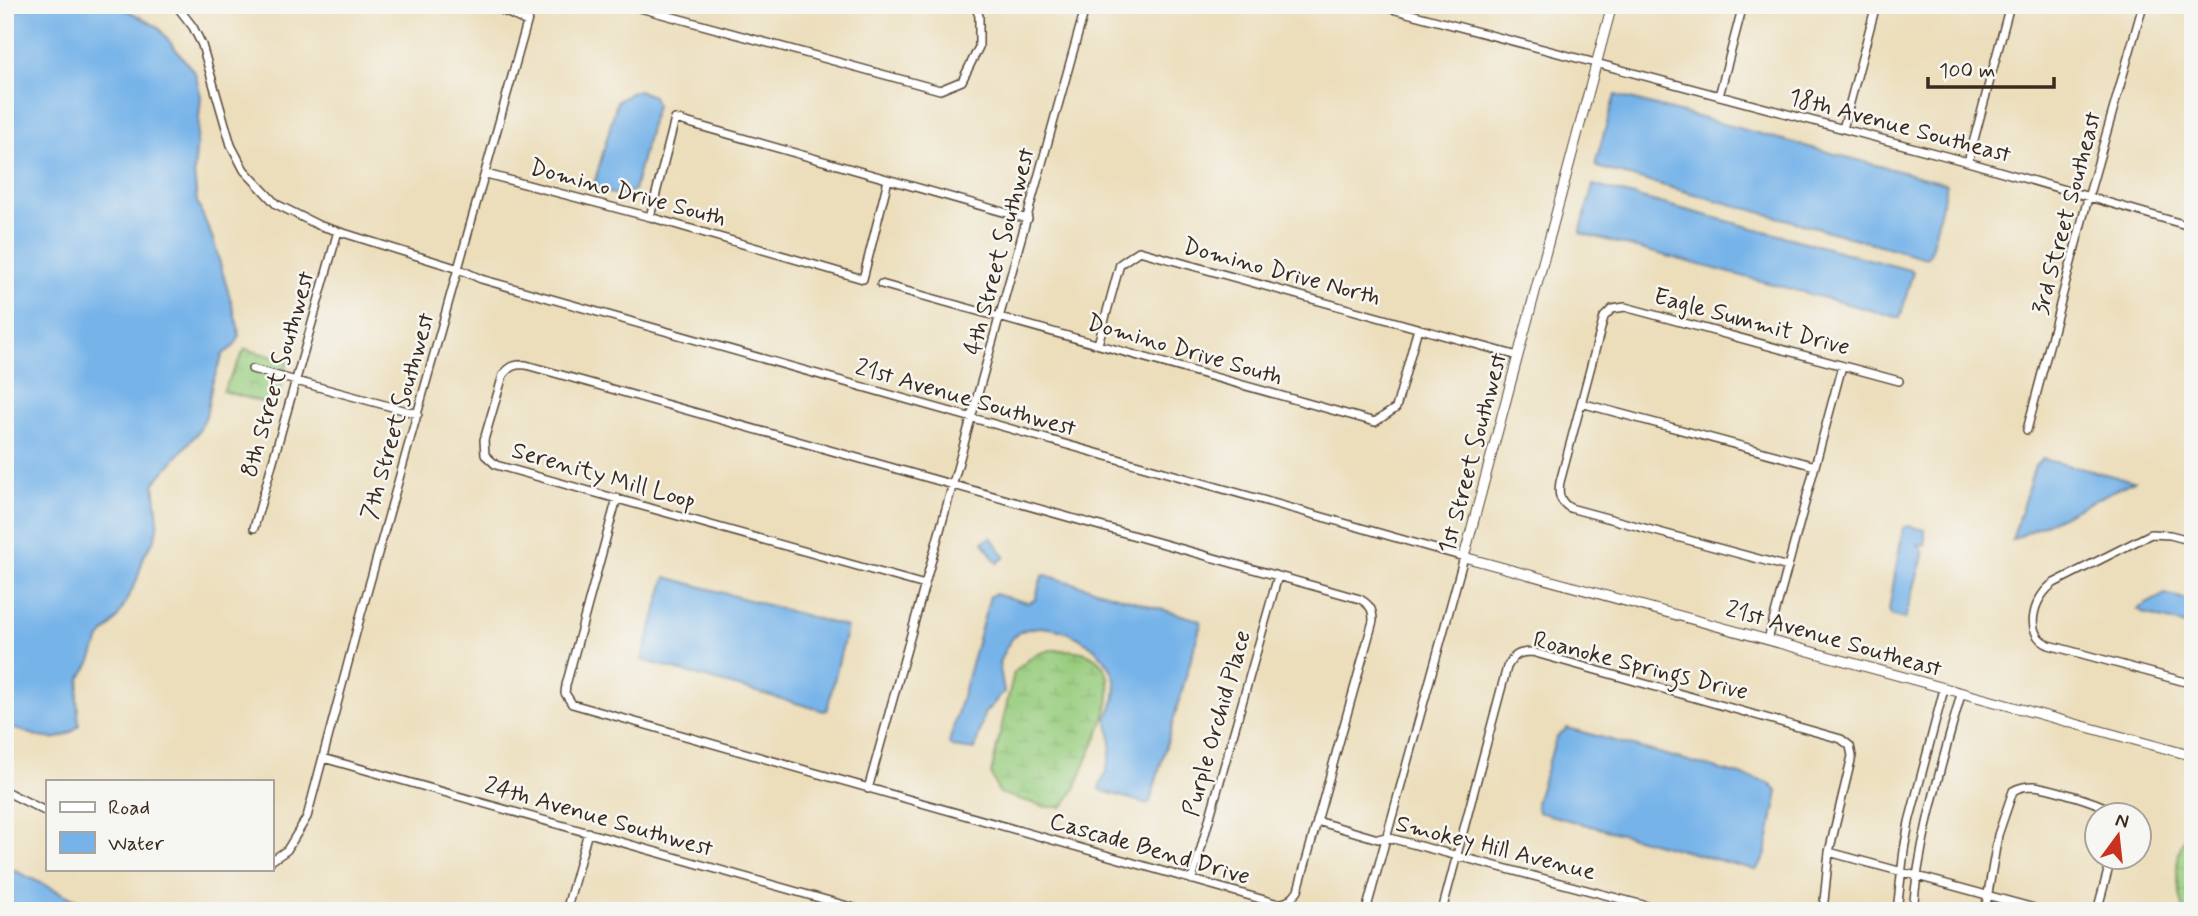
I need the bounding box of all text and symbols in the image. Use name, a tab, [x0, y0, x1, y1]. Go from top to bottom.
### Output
scale bar	[1928, 46, 2054, 90]
text: 100 m	[1939, 57, 1995, 85]
street label: 18th Avenue Southeast	[1785, 82, 2015, 171]
street label: 3rd Street Southeast	[2025, 108, 2110, 318]
street label: 4th Street Southwest	[958, 144, 1043, 358]
street label: Domino Drive South	[526, 152, 729, 235]
street label: Domino Drive North	[1180, 231, 1384, 314]
street label: 8th Street Southwest	[234, 267, 323, 481]
street label: Eagle Summit Drive	[1650, 281, 1853, 364]
street label: Domino Drive South	[1083, 308, 1286, 393]
street label: 7th Street Southwest	[354, 309, 443, 524]
street label: 1st Street Southwest	[1432, 349, 1515, 557]
street label: 21st Avenue Southwest	[852, 352, 1080, 445]
street label: Serenity Mill Loop	[508, 435, 699, 518]
street label: 21st Avenue Southeast	[1722, 594, 1946, 685]
street label: Roanoke Springs Drive	[1529, 625, 1751, 711]
street label: Purple Orchid Place	[1176, 627, 1259, 820]
street label: 24th Avenue Southwest	[481, 770, 717, 865]
legend	[46, 780, 273, 870]
text: Road	[108, 794, 150, 822]
north arrow	[2082, 800, 2152, 870]
street label: Cascade Bend Drive	[1046, 806, 1253, 893]
text: N	[2113, 807, 2131, 835]
street label: Smokey Hill Avenue	[1392, 809, 1599, 888]
text: Water	[108, 830, 164, 858]

